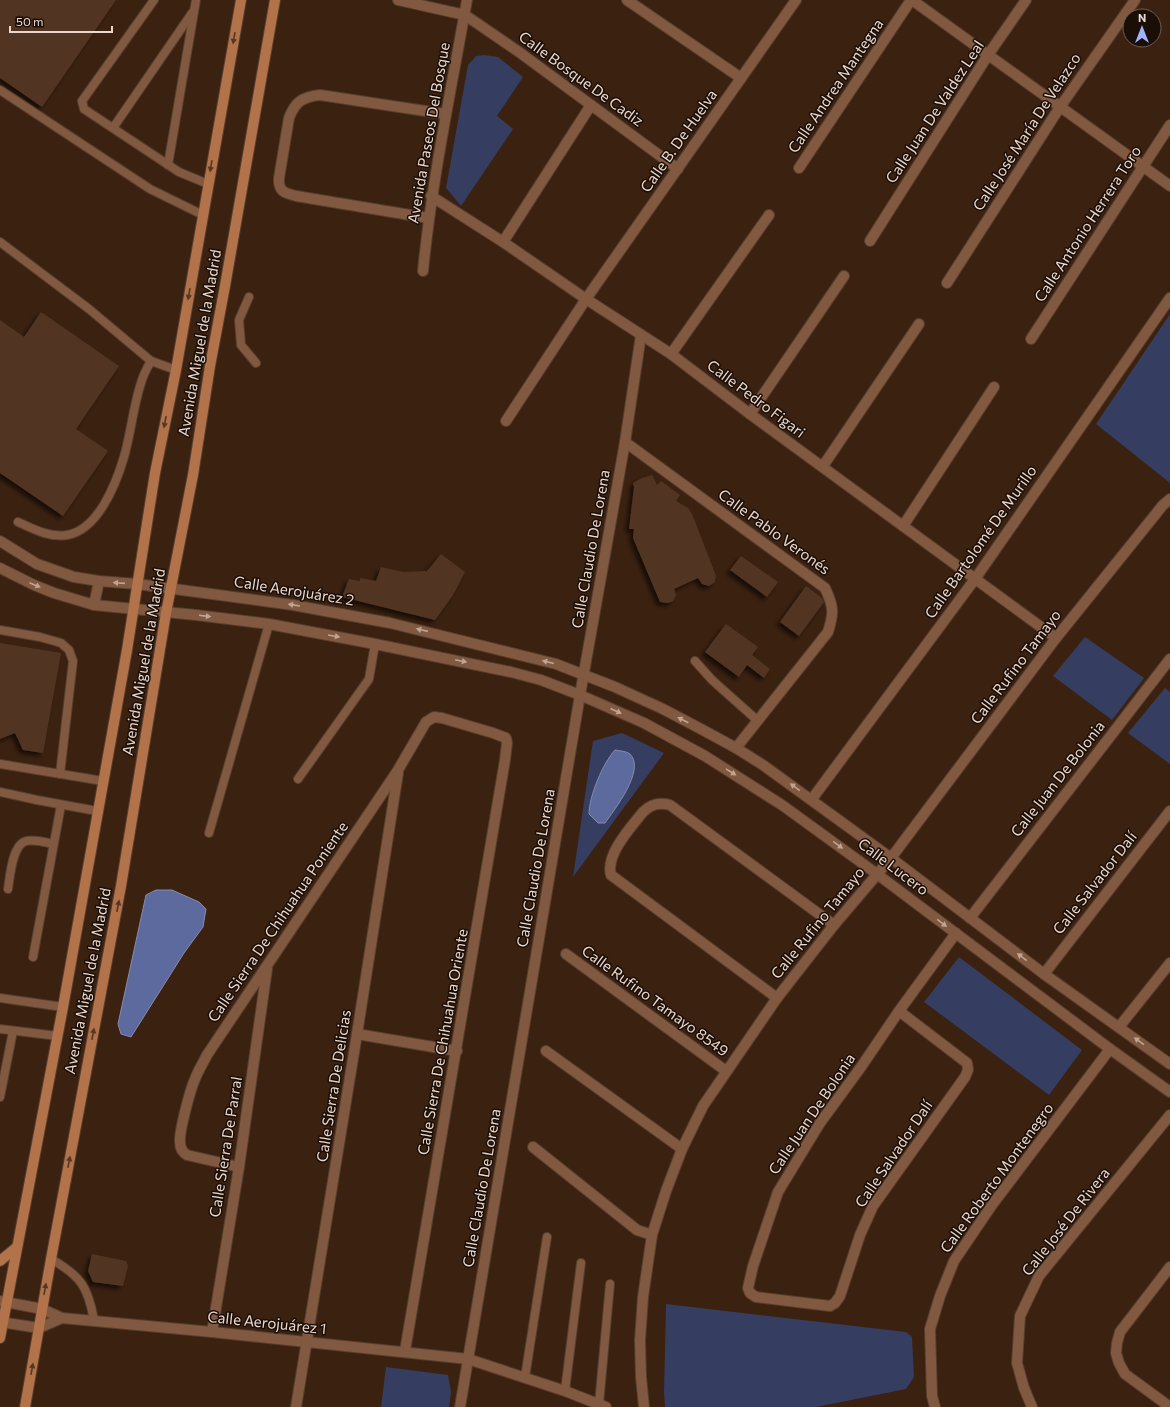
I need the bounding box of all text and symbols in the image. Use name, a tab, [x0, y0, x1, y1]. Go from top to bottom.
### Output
scale bar	[10, 8, 112, 34]
north arrow	[1122, 8, 1162, 48]
text: N	[1138, 11, 1146, 24]
text: 50 m	[16, 14, 44, 28]
street label: Calle Andrea Mantegna	[784, 15, 887, 156]
street label: Calle Bosque De Cadiz	[516, 27, 647, 129]
one-way arrow	[231, 32, 237, 45]
street label: Calle Juan De Valdez Leal	[881, 37, 987, 186]
street label: Avenida Paseos Del Bosque	[403, 41, 453, 225]
street label: Calle José María De Velazco	[968, 49, 1084, 214]
street label: Calle B. De Huelva	[636, 86, 720, 195]
street label: Calle Antonio Herrera Toro	[1030, 142, 1144, 305]
one-way arrow	[208, 160, 214, 172]
street label: Avenida Miguel de la Madrid	[174, 248, 224, 438]
one-way arrow	[186, 288, 192, 301]
street label: Calle Pedro Figari	[704, 356, 809, 441]
one-way arrow	[162, 416, 168, 428]
street label: Calle Bartolomé De Murillo	[920, 461, 1040, 621]
street label: Calle Claudio De Lorena	[567, 468, 613, 629]
street label: Calle Pablo Veronés	[715, 485, 834, 578]
street label: Avenida Miguel de la Madrid	[118, 567, 168, 757]
street label: Calle Aerojuárez 2	[233, 572, 356, 608]
one-way arrow	[113, 579, 125, 586]
one-way arrow	[29, 583, 41, 589]
one-way arrow	[288, 602, 300, 608]
street label: Calle Rufino Tamayo	[966, 606, 1064, 727]
one-way arrow	[199, 613, 211, 619]
one-way arrow	[416, 627, 428, 633]
one-way arrow	[328, 633, 340, 639]
one-way arrow	[455, 659, 467, 665]
one-way arrow	[542, 659, 554, 665]
one-way arrow	[610, 708, 622, 714]
one-way arrow	[678, 717, 689, 723]
street label: Calle Juan De Bolonia	[1006, 717, 1108, 840]
one-way arrow	[725, 768, 737, 775]
one-way arrow	[789, 783, 800, 791]
street label: Calle Claudio De Lorena	[512, 787, 558, 948]
street label: Calle Sierra De Chihuahua Poniente	[203, 818, 351, 1025]
street label: Calle Salvador Dalí	[1049, 827, 1141, 937]
street label: Calle Lucero	[855, 834, 932, 899]
one-way arrow	[833, 841, 843, 849]
street label: Calle Rufino Tamayo	[767, 863, 868, 982]
street label: Avenida Miguel de la Madrid	[60, 886, 114, 1076]
one-way arrow	[115, 900, 121, 912]
one-way arrow	[937, 919, 948, 927]
street label: Calle Sierra De Chihuahua Oriente	[413, 927, 471, 1156]
street label: Calle Rufino Tamayo 8549	[579, 941, 733, 1060]
one-way arrow	[1016, 953, 1027, 961]
street label: Calle Sierra De Delicias	[312, 1008, 354, 1163]
one-way arrow	[91, 1028, 97, 1040]
one-way arrow	[1133, 1037, 1144, 1046]
street label: Calle Juan De Bolonia	[764, 1049, 858, 1177]
street label: Calle Sierra De Parral	[205, 1075, 245, 1218]
street label: Calle Salvador Dalí	[851, 1095, 936, 1210]
street label: Calle Roberto Montenegro	[936, 1099, 1057, 1256]
street label: Calle Claudio De Lorena	[458, 1107, 504, 1268]
one-way arrow	[66, 1155, 72, 1168]
street label: Calle José De Rivera	[1017, 1164, 1113, 1279]
one-way arrow	[42, 1283, 48, 1295]
street label: Calle Aerojuárez 1	[207, 1307, 327, 1337]
one-way arrow	[29, 1362, 35, 1375]

